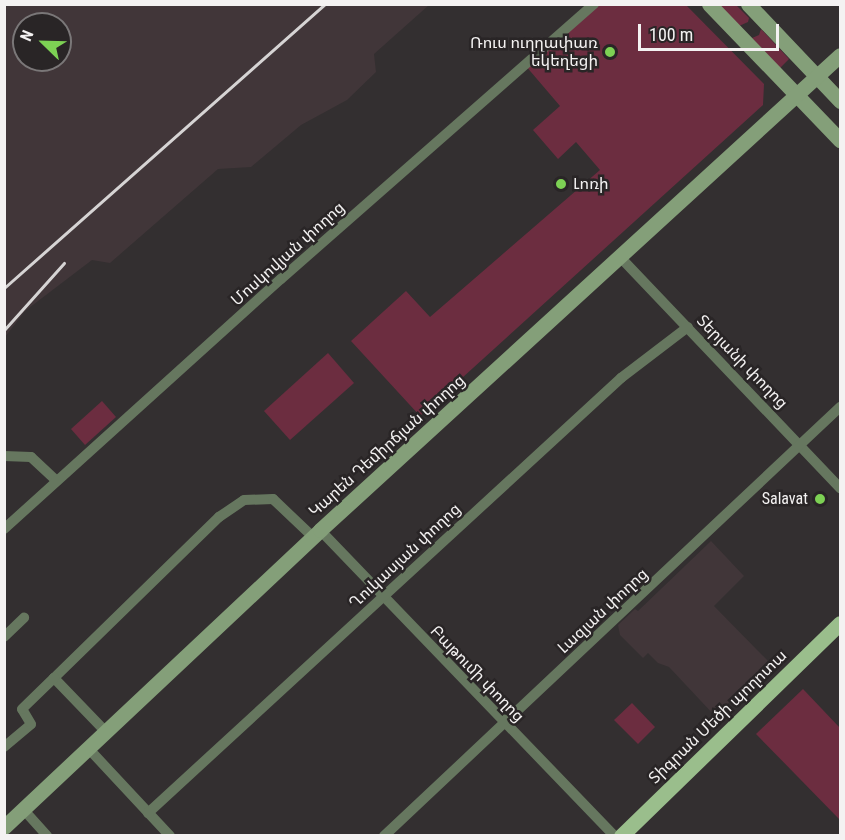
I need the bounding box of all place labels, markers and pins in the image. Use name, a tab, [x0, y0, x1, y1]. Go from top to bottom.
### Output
place label: Ռուս ուղղափառ եկեղեցի	[470, 33, 598, 71]
marker: Ռուս ուղղափառ եկեղեցի	[603, 45, 617, 59]
place label: Լոռի	[573, 174, 609, 194]
marker: Լոռի	[554, 177, 568, 191]
place label: Salavat	[762, 489, 808, 509]
marker: Salavat	[813, 492, 827, 506]

